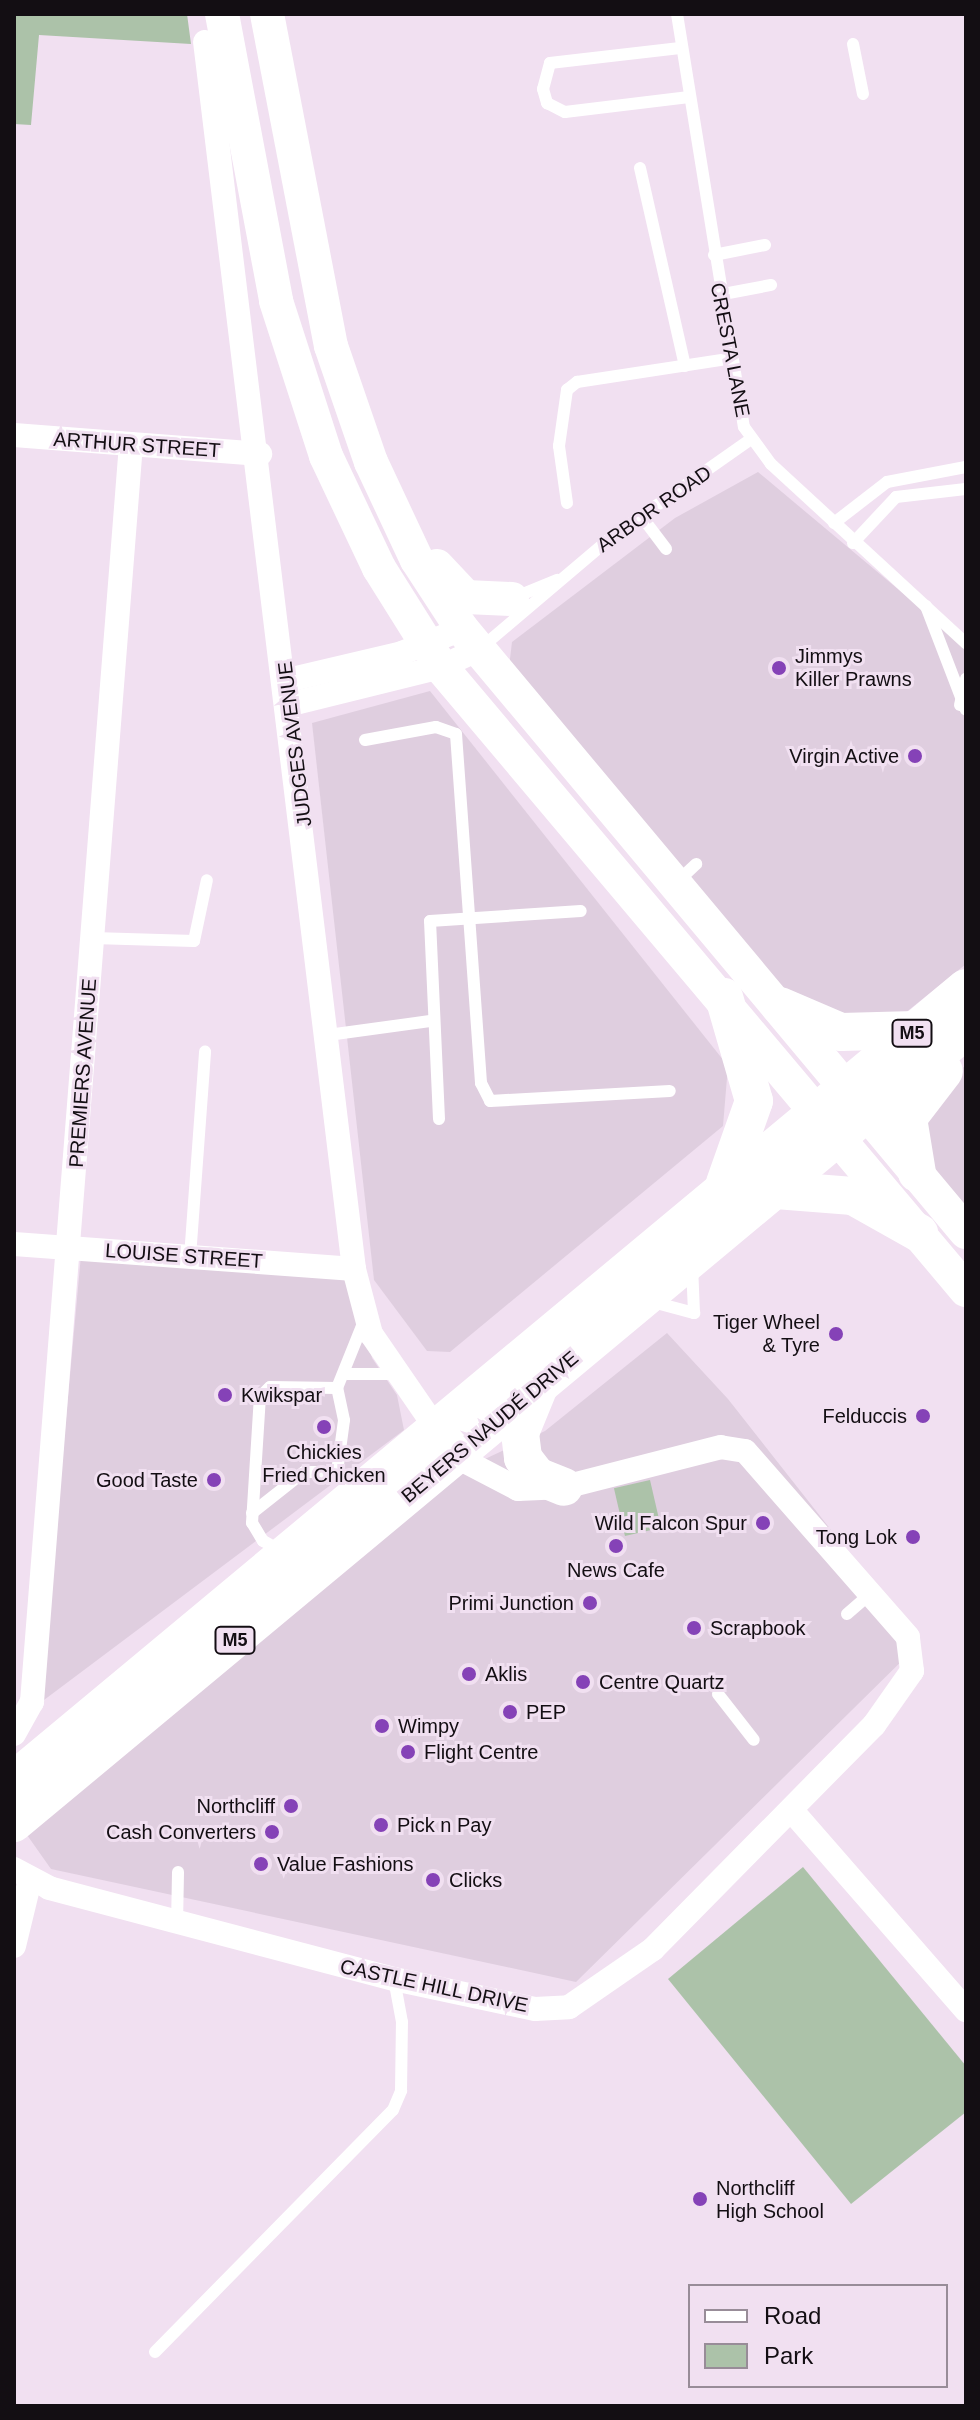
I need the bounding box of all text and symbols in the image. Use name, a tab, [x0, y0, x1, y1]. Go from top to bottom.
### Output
street label: CRESTA LANE	[705, 280, 755, 420]
street label: ARTHUR STREET	[53, 427, 221, 463]
street label: ARBOR ROAD	[592, 461, 716, 557]
place label: Jimmys Killer Prawns	[795, 644, 912, 691]
street label: JUDGES AVENUE	[273, 659, 317, 829]
marker: Jimmys Killer Prawns	[770, 659, 788, 677]
place label: Virgin Active	[788, 744, 899, 768]
marker: Virgin Active	[906, 747, 924, 765]
street label: PREMIERS AVENUE	[64, 977, 102, 1169]
road number: M5	[890, 1019, 934, 1047]
street label: LOUISE STREET	[104, 1239, 264, 1273]
place label: Tiger Wheel & Tyre	[713, 1310, 820, 1357]
marker: Tiger Wheel & Tyre	[827, 1325, 845, 1343]
street label: BEYERS NAUDÉ DRIVE	[397, 1346, 583, 1508]
place label: Kwikspar	[241, 1383, 322, 1407]
marker: Kwikspar	[216, 1386, 234, 1404]
place label: Felduccis	[823, 1404, 907, 1428]
marker: Felduccis	[914, 1407, 932, 1425]
marker: Chickies Fried Chicken	[315, 1418, 333, 1436]
place label: Chickies Fried Chicken	[262, 1440, 386, 1487]
place label: Good Taste	[96, 1468, 198, 1492]
marker: Good Taste	[205, 1471, 223, 1489]
place label: Wild Falcon Spur	[595, 1511, 747, 1535]
marker: Wild Falcon Spur	[754, 1514, 772, 1532]
place label: Tong Lok	[816, 1525, 897, 1549]
marker: Tong Lok	[904, 1528, 922, 1546]
marker: News Cafe	[607, 1537, 625, 1555]
place label: News Cafe	[567, 1558, 665, 1582]
place label: Primi Junction	[448, 1591, 574, 1615]
marker: Primi Junction	[581, 1594, 599, 1612]
place label: Scrapbook	[710, 1616, 806, 1640]
marker: Scrapbook	[685, 1619, 703, 1637]
road number: M5	[213, 1626, 257, 1654]
place label: Aklis	[485, 1662, 527, 1686]
marker: Aklis	[460, 1665, 478, 1683]
place label: Centre Quartz	[599, 1670, 725, 1694]
marker: Centre Quartz	[574, 1673, 592, 1691]
place label: PEP	[526, 1700, 566, 1724]
marker: PEP	[501, 1703, 519, 1721]
place label: Wimpy	[398, 1714, 459, 1738]
marker: Wimpy	[373, 1717, 391, 1735]
place label: Flight Centre	[424, 1740, 538, 1764]
marker: Flight Centre	[399, 1743, 417, 1761]
place label: Northcliff	[196, 1794, 275, 1818]
marker: Northcliff	[282, 1797, 300, 1815]
place label: Pick n Pay	[397, 1813, 491, 1837]
marker: Pick n Pay	[372, 1816, 390, 1834]
place label: Cash Converters	[106, 1820, 256, 1844]
marker: Cash Converters	[263, 1823, 281, 1841]
place label: Value Fashions	[277, 1852, 413, 1876]
marker: Value Fashions	[252, 1855, 270, 1873]
place label: Clicks	[449, 1868, 502, 1892]
marker: Clicks	[424, 1871, 442, 1889]
street label: CASTLE HILL DRIVE	[337, 1954, 531, 2018]
place label: Northcliff High School	[716, 2176, 824, 2223]
marker: Northcliff High School	[691, 2190, 709, 2208]
legend	[688, 2284, 948, 2388]
text: Road	[764, 2302, 821, 2329]
text: Park	[764, 2342, 813, 2369]

